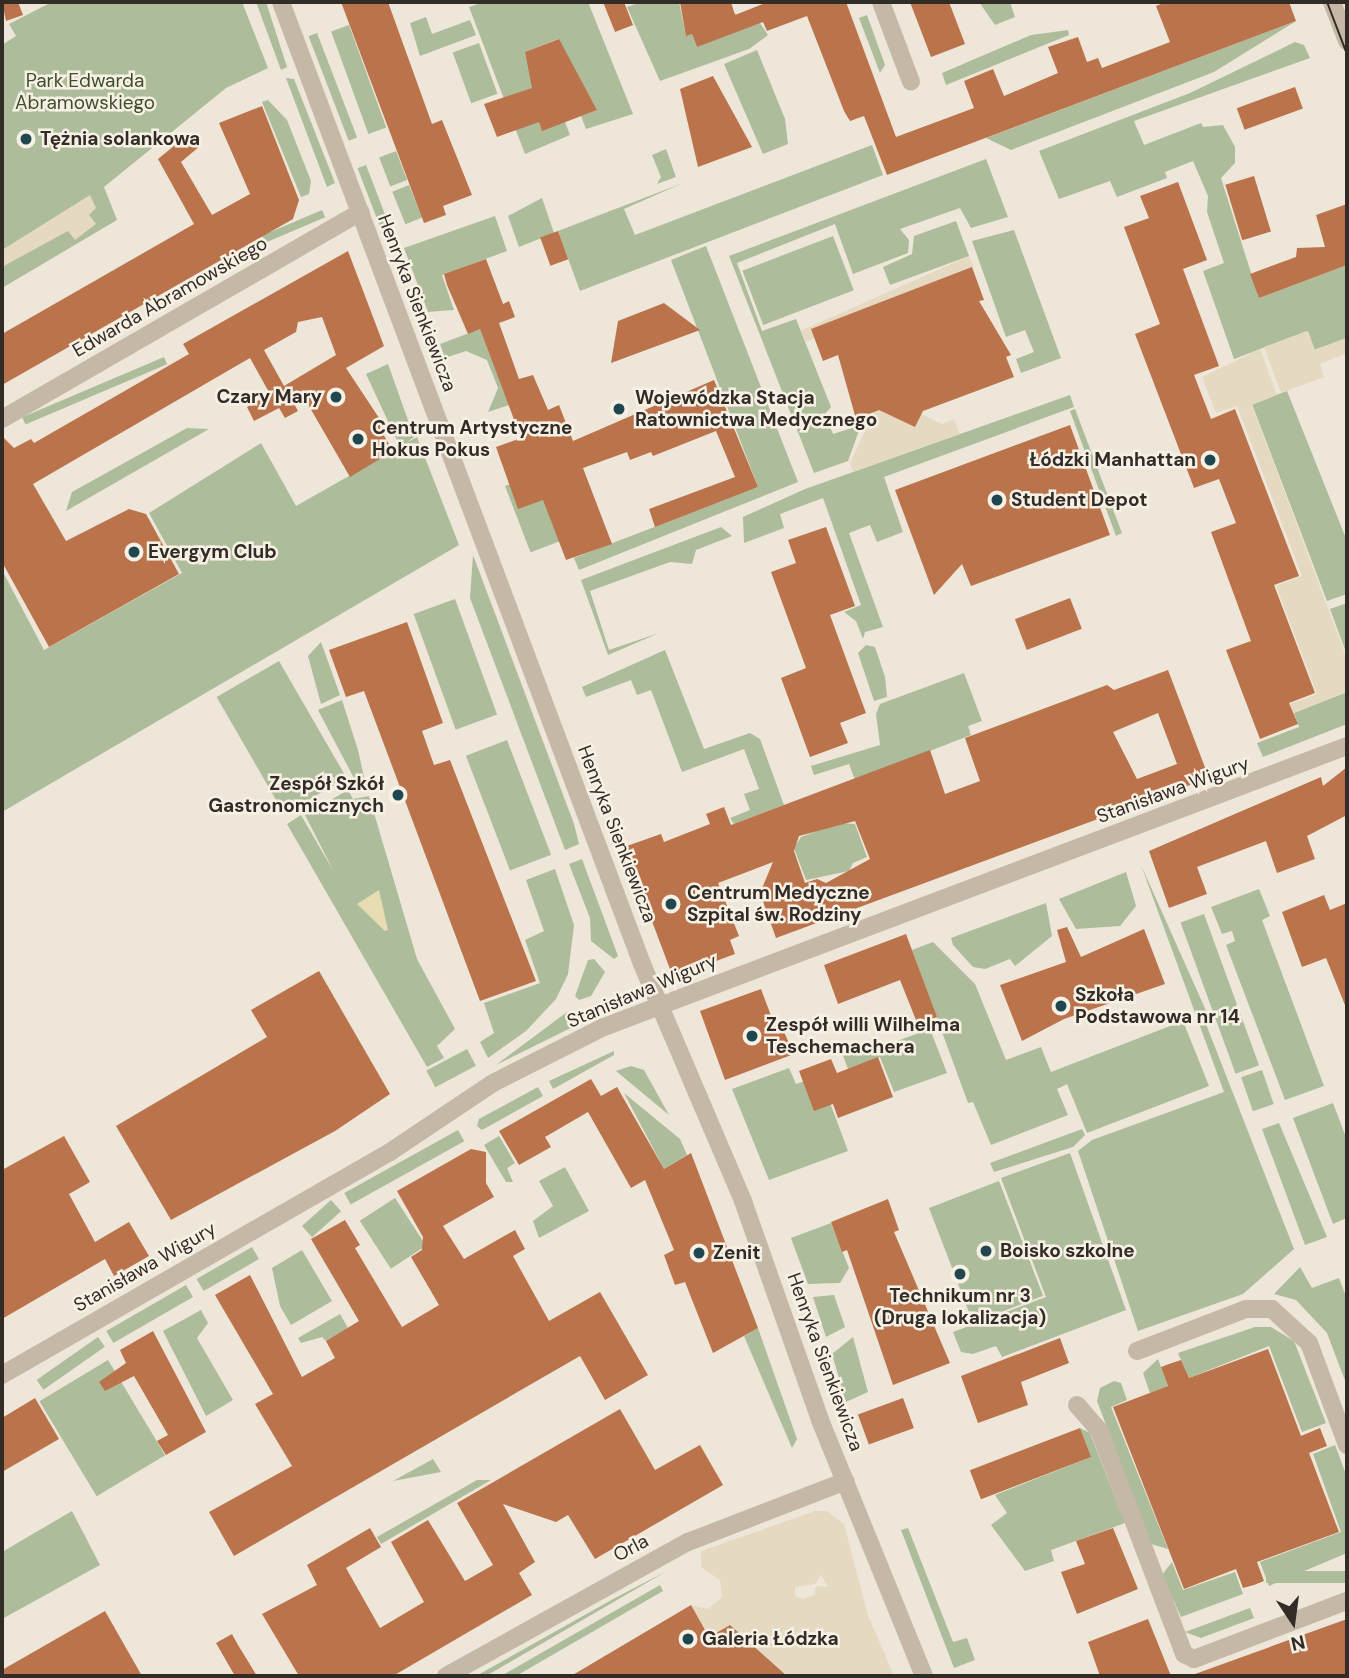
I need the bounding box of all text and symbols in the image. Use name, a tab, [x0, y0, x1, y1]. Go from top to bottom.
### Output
park label: Park Edwarda Abramowskiego	[15, 70, 155, 114]
place label: Tężnia solankowa	[40, 128, 200, 150]
marker: Tężnia solankowa	[18, 131, 34, 147]
street label: Henryka Sienkiewicza	[373, 211, 461, 395]
street label: Edwarda Abramowskiego	[69, 232, 271, 362]
place label: Czary Mary	[217, 386, 322, 408]
place label: Wojewódzka Stacja Ratownictwa Medycznego	[635, 387, 877, 431]
marker: Czary Mary	[328, 389, 344, 405]
marker: Wojewódzka Stacja Ratownictwa Medycznego	[609, 399, 629, 419]
place label: Centrum Artystyczne Hokus Pokus	[372, 417, 572, 461]
marker: Centrum Artystyczne Hokus Pokus	[350, 431, 366, 447]
place label: Łódzki Manhattan	[1030, 449, 1196, 471]
marker: Łódzki Manhattan	[1202, 452, 1218, 468]
place label: Student Depot	[1011, 489, 1147, 511]
marker: Student Depot	[989, 492, 1005, 508]
place label: Evergym Club	[148, 541, 277, 563]
marker: Evergym Club	[126, 544, 142, 560]
street label: Henryka Sienkiewicza	[573, 742, 661, 926]
street label: Stanisława Wigury	[1094, 752, 1252, 828]
place label: Zespół Szkół Gastronomicznych	[208, 773, 384, 817]
marker: Zespół Szkół Gastronomicznych	[390, 787, 406, 803]
place label: Centrum Medyczne Szpital św. Rodziny	[687, 882, 870, 926]
marker: Centrum Medyczne Szpital św. Rodziny	[661, 894, 681, 914]
street label: Stanisława Wigury	[564, 949, 720, 1033]
place label: Szkoła Podstawowa nr 14	[1075, 984, 1240, 1028]
marker: Szkoła Podstawowa nr 14	[1053, 998, 1069, 1014]
place label: Zespół willi Wilhelma Teschemachera	[766, 1014, 960, 1058]
marker: Zespół willi Wilhelma Teschemachera	[744, 1028, 760, 1044]
street label: Stanisława Wigury	[70, 1217, 220, 1317]
place label: Boisko szkolne	[1000, 1240, 1135, 1262]
place label: Zenit	[713, 1242, 761, 1264]
marker: Boisko szkolne	[978, 1243, 994, 1259]
marker: Zenit	[691, 1245, 707, 1261]
marker: Technikum nr 3 (Druga lokalizacja)	[952, 1266, 968, 1282]
street label: Henryka Sienkiewicza	[782, 1270, 868, 1454]
place label: Technikum nr 3 (Druga lokalizacja)	[874, 1285, 1046, 1329]
street label: Orla	[610, 1529, 652, 1567]
north arrow	[1258, 1587, 1328, 1657]
place label: Galeria Łódzka	[702, 1628, 839, 1650]
text: N	[1288, 1629, 1307, 1657]
marker: Galeria Łódzka	[680, 1631, 696, 1647]

